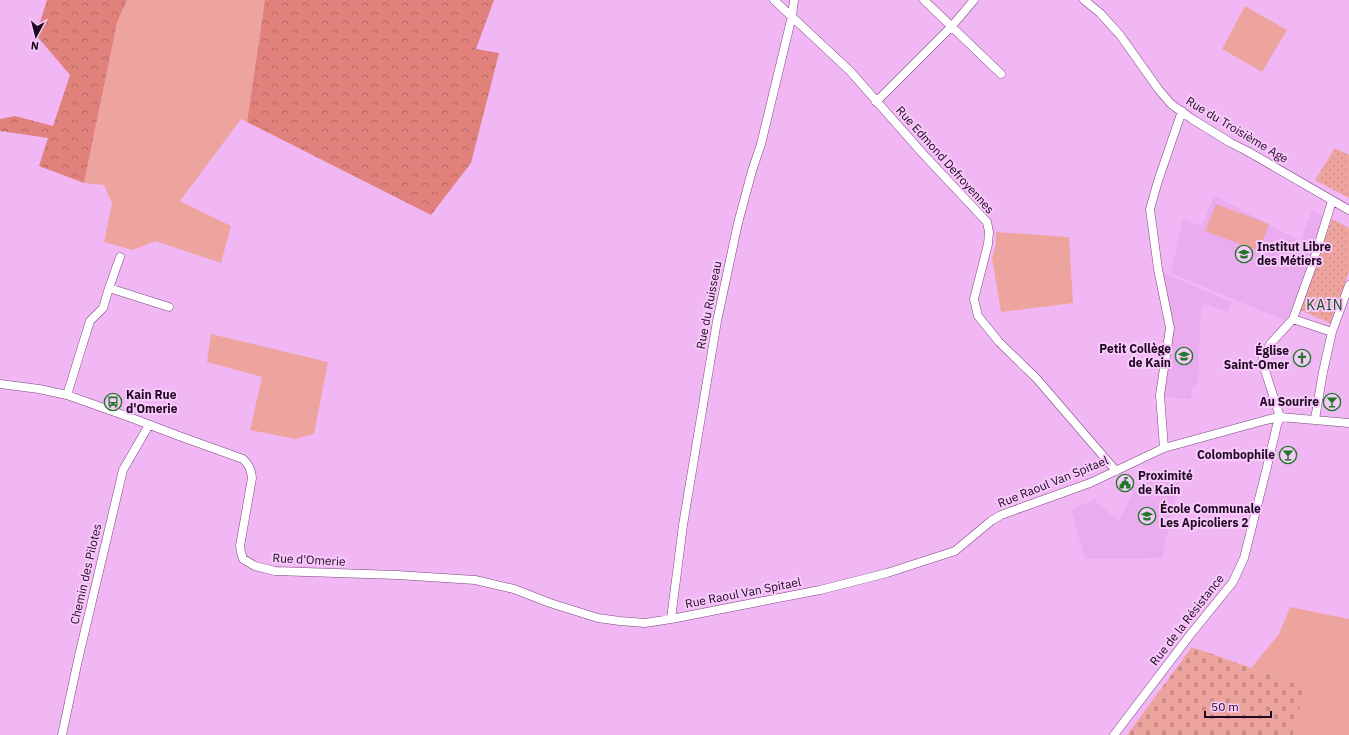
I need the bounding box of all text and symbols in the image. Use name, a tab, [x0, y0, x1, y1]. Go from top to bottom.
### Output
north arrow	[16, 16, 56, 56]
text: N	[30, 38, 40, 53]
street label: Rue du Troisième Age	[1183, 93, 1292, 166]
street label: Rue Edmond Defroyennes	[893, 103, 998, 217]
place label: Institut Libre des Métiers	[1257, 239, 1331, 268]
school or university icon: Institut Libre des Métiers	[1234, 244, 1254, 264]
street label: Rue du Ruisseau	[693, 260, 724, 350]
district label: KAIN	[1306, 296, 1344, 314]
place label: Petit Collège de Kain	[1099, 341, 1171, 370]
place label: Église Saint-Omer	[1224, 342, 1289, 372]
school or university icon: Petit Collège de Kain	[1174, 346, 1194, 366]
church icon: Église Saint-Omer	[1292, 348, 1312, 368]
place label: Kain Rue d'Omerie	[126, 387, 178, 416]
bus stop icon: Kain Rue d'Omerie	[103, 392, 123, 412]
bar icon: Au Sourire	[1322, 392, 1342, 412]
place label: Au Sourire	[1260, 394, 1319, 409]
bar icon: Colombophile	[1278, 445, 1298, 465]
place label: Colombophile	[1197, 447, 1275, 462]
street label: Rue Raoul Van Spitael	[995, 452, 1110, 511]
place label: Proximité de Kain	[1138, 468, 1193, 497]
public building icon: Proximité de Kain	[1115, 473, 1135, 493]
place label: École Communale Les Apicoliers 2	[1160, 500, 1261, 530]
school or university icon: École Communale Les Apicoliers 2	[1137, 506, 1157, 526]
street label: Chemin des Pilotes	[67, 522, 104, 626]
street label: Rue d'Omerie	[272, 550, 346, 569]
street label: Rue de la Résistance	[1146, 571, 1227, 668]
street label: Rue Raoul Van Spitael	[684, 574, 802, 611]
scale bar	[1205, 693, 1271, 719]
text: 50 m	[1211, 699, 1239, 714]

